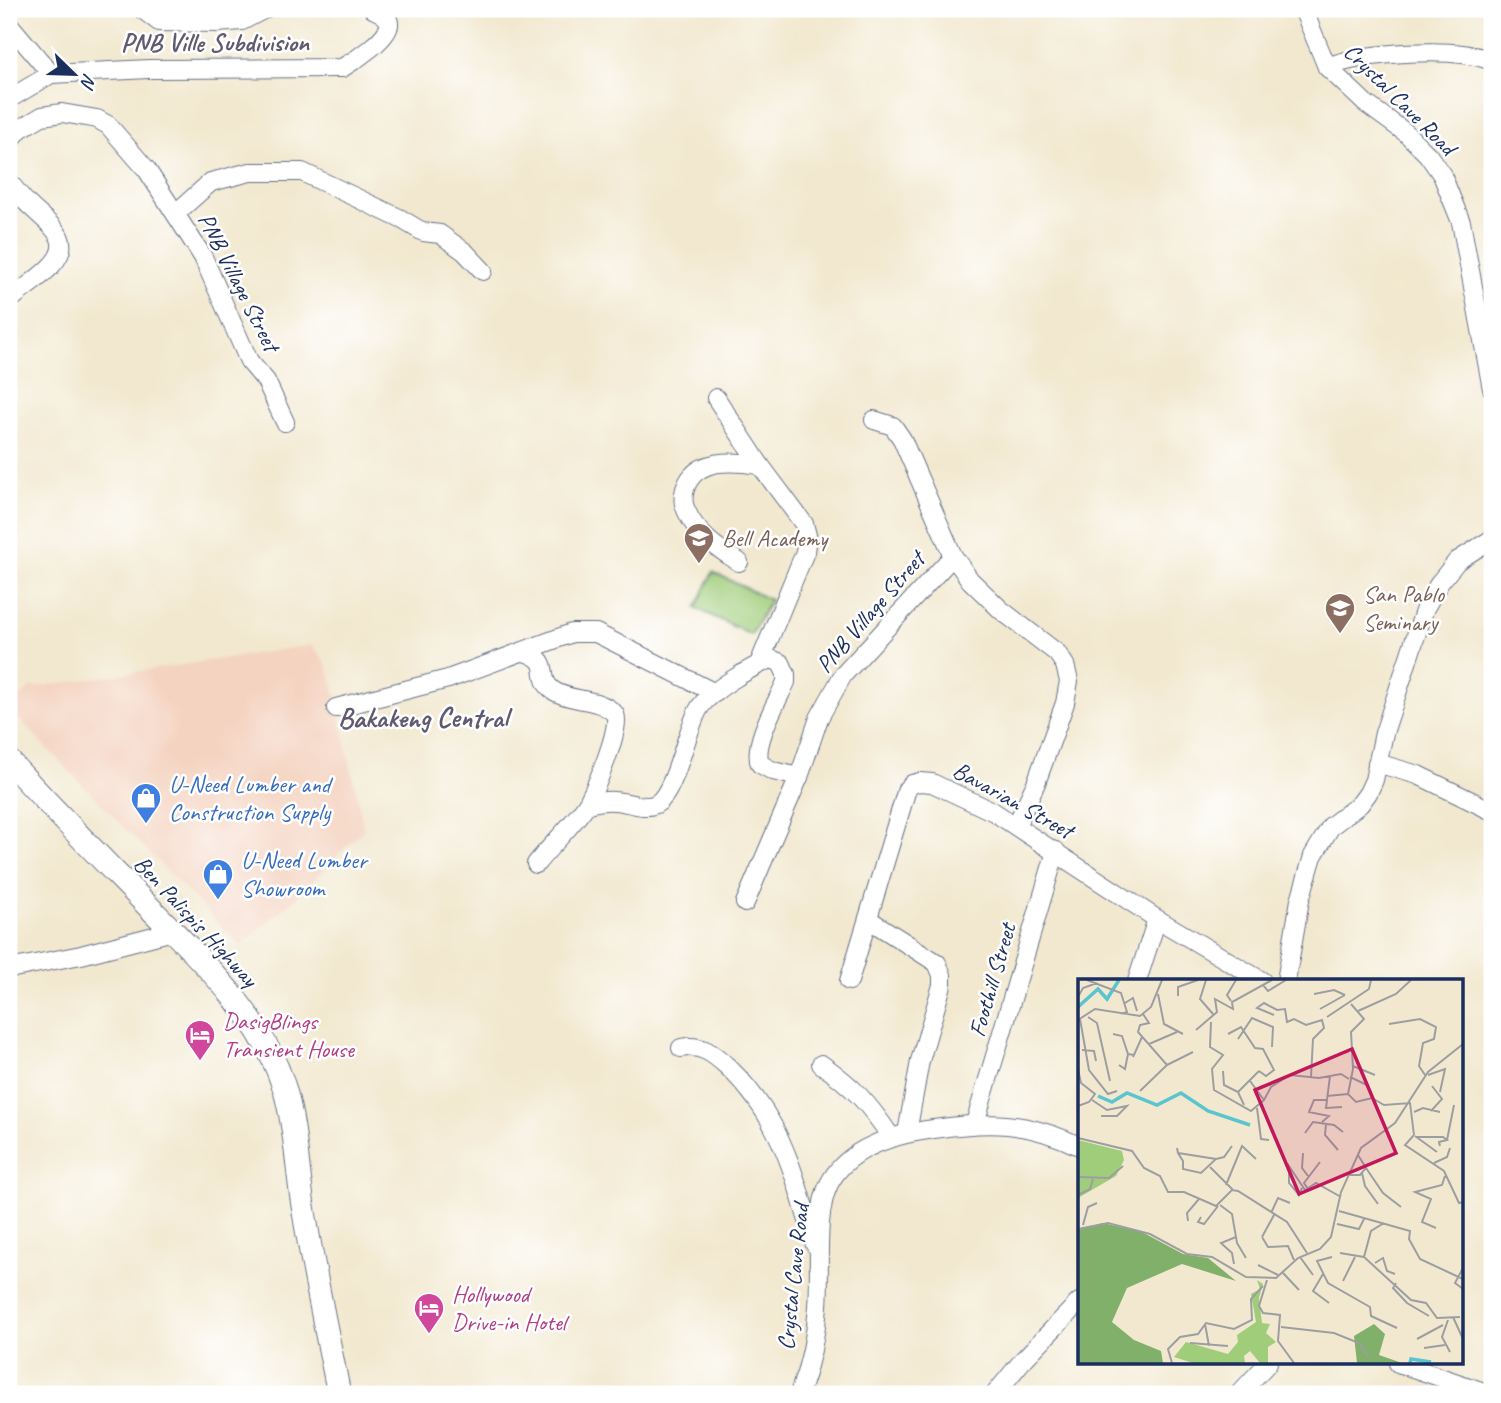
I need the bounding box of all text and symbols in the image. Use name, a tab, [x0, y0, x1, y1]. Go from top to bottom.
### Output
district label: PNB Ville Subdivision	[121, 26, 310, 59]
street label: Crystal Cave Road	[1338, 37, 1465, 164]
north arrow	[38, 38, 108, 108]
text: N	[74, 70, 102, 93]
street label: PNB Village Street	[191, 208, 288, 359]
school or university icon: Bell Academy	[682, 521, 716, 565]
place label: Bell Academy	[722, 523, 829, 553]
street label: PNB Village Street	[809, 543, 933, 679]
place label: San Pablo Seminary	[1363, 579, 1446, 637]
school or university icon: San Pablo Seminary	[1323, 591, 1357, 635]
district label: Bakakeng Central	[338, 700, 513, 735]
street label: Bavarian Street	[948, 755, 1081, 847]
place label: U-Need Lumber and Construction Supply	[169, 769, 334, 827]
shop icon: U-Need Lumber and Construction Supply	[129, 781, 163, 825]
place label: U-Need Lumber Showroom	[241, 845, 369, 903]
street label: Ben Palispis Highway	[127, 849, 266, 994]
shop icon: U-Need Lumber Showroom	[201, 857, 235, 901]
street label: Foothill Street	[962, 918, 1023, 1040]
inset map	[1078, 979, 1462, 1364]
place label: DasigBlings Transient House	[223, 1006, 356, 1064]
hotel icon: DasigBlings Transient House	[183, 1018, 217, 1062]
street label: Crystal Cave Road	[770, 1199, 816, 1351]
place label: Hollywood Drive-in Hotel	[452, 1279, 570, 1337]
hotel icon: Hollywood Drive-in Hotel	[412, 1291, 446, 1335]

